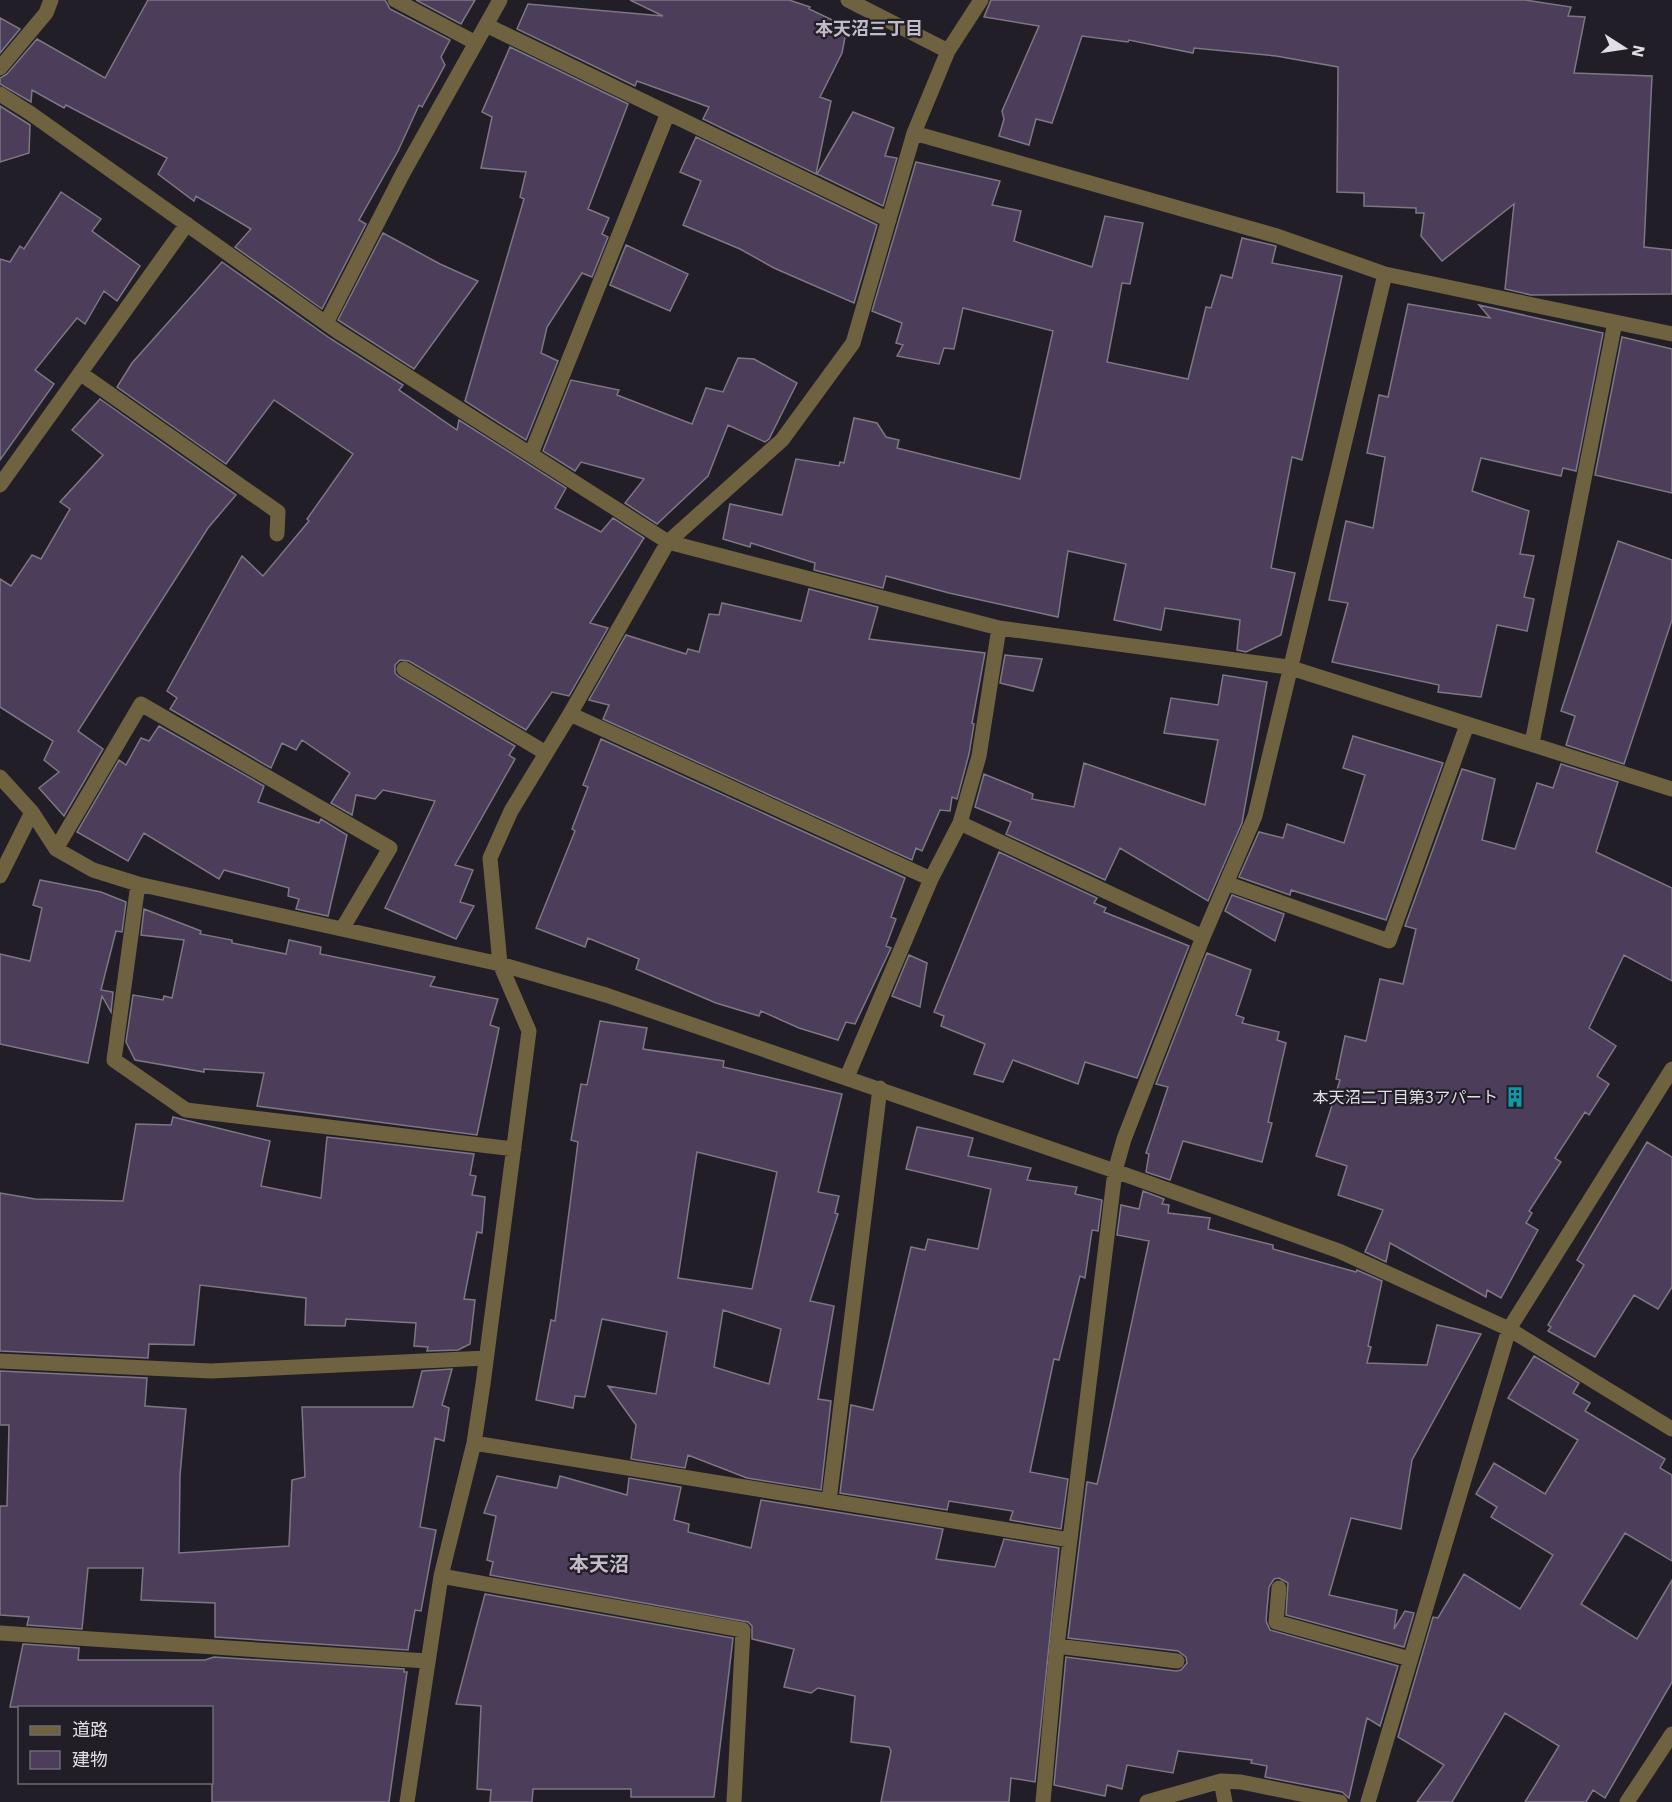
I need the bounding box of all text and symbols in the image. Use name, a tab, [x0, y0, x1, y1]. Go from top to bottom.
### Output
district label: 本天沼三丁目	[815, 17, 923, 40]
north arrow	[1594, 18, 1654, 78]
text: N	[1628, 43, 1650, 59]
building icon: 本天沼二丁目第3アパート	[1503, 1085, 1527, 1109]
place label: 本天沼二丁目第3アパート	[1313, 1087, 1498, 1107]
district label: 本天沼	[569, 1550, 629, 1577]
legend	[18, 1706, 213, 1784]
text: 道路	[72, 1718, 108, 1741]
text: 建物	[72, 1748, 108, 1771]

